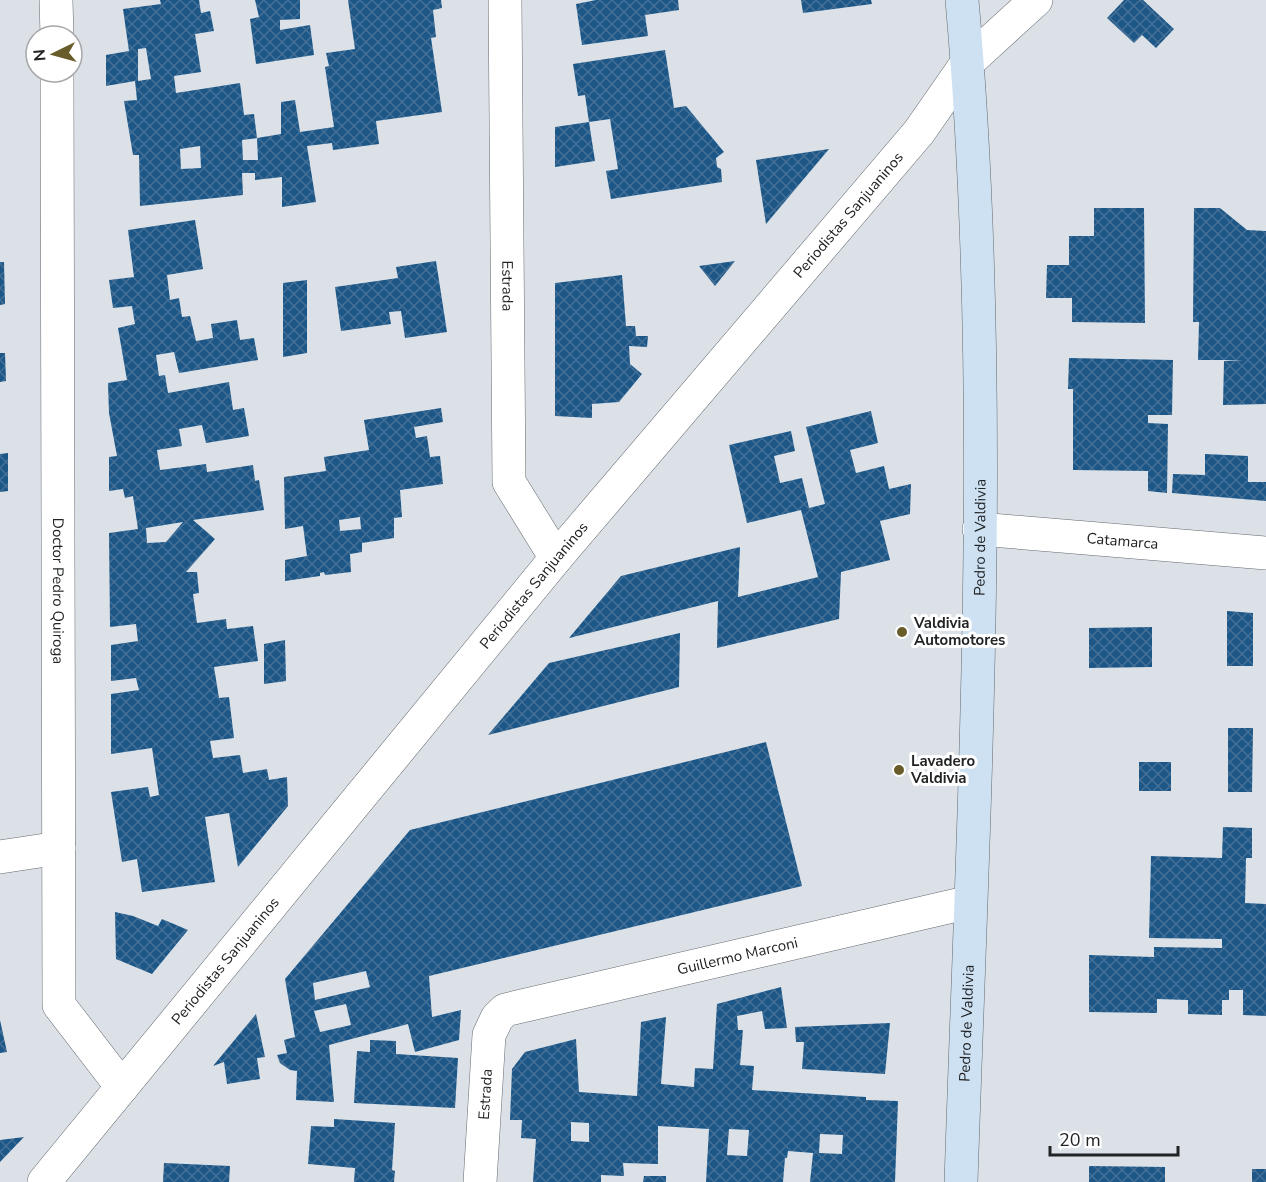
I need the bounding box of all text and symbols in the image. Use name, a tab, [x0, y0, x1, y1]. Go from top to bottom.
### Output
north arrow	[24, 24, 84, 84]
text: N	[29, 48, 52, 62]
street label: Periodistas Sanjuaninos	[789, 148, 908, 282]
street label: Estrada	[497, 260, 518, 312]
street label: Pedro de Valdivia	[969, 479, 991, 596]
street label: Periodistas Sanjuaninos	[475, 517, 593, 653]
street label: Doctor Pedro Quiroga	[48, 518, 68, 664]
street label: Catamarca	[1086, 528, 1159, 554]
place label: Valdivia Automotores	[913, 613, 1005, 650]
marker: Valdivia Automotores	[895, 625, 909, 639]
place label: Lavadero Valdivia	[910, 751, 975, 788]
marker: Lavadero Valdivia	[892, 763, 906, 777]
street label: Periodistas Sanjuaninos	[167, 893, 284, 1029]
street label: Guillermo Marconi	[675, 932, 800, 980]
street label: Pedro de Valdivia	[954, 964, 979, 1082]
street label: Estrada	[474, 1068, 497, 1120]
scale bar	[1050, 1119, 1178, 1157]
text: 20 m	[1059, 1128, 1101, 1152]

